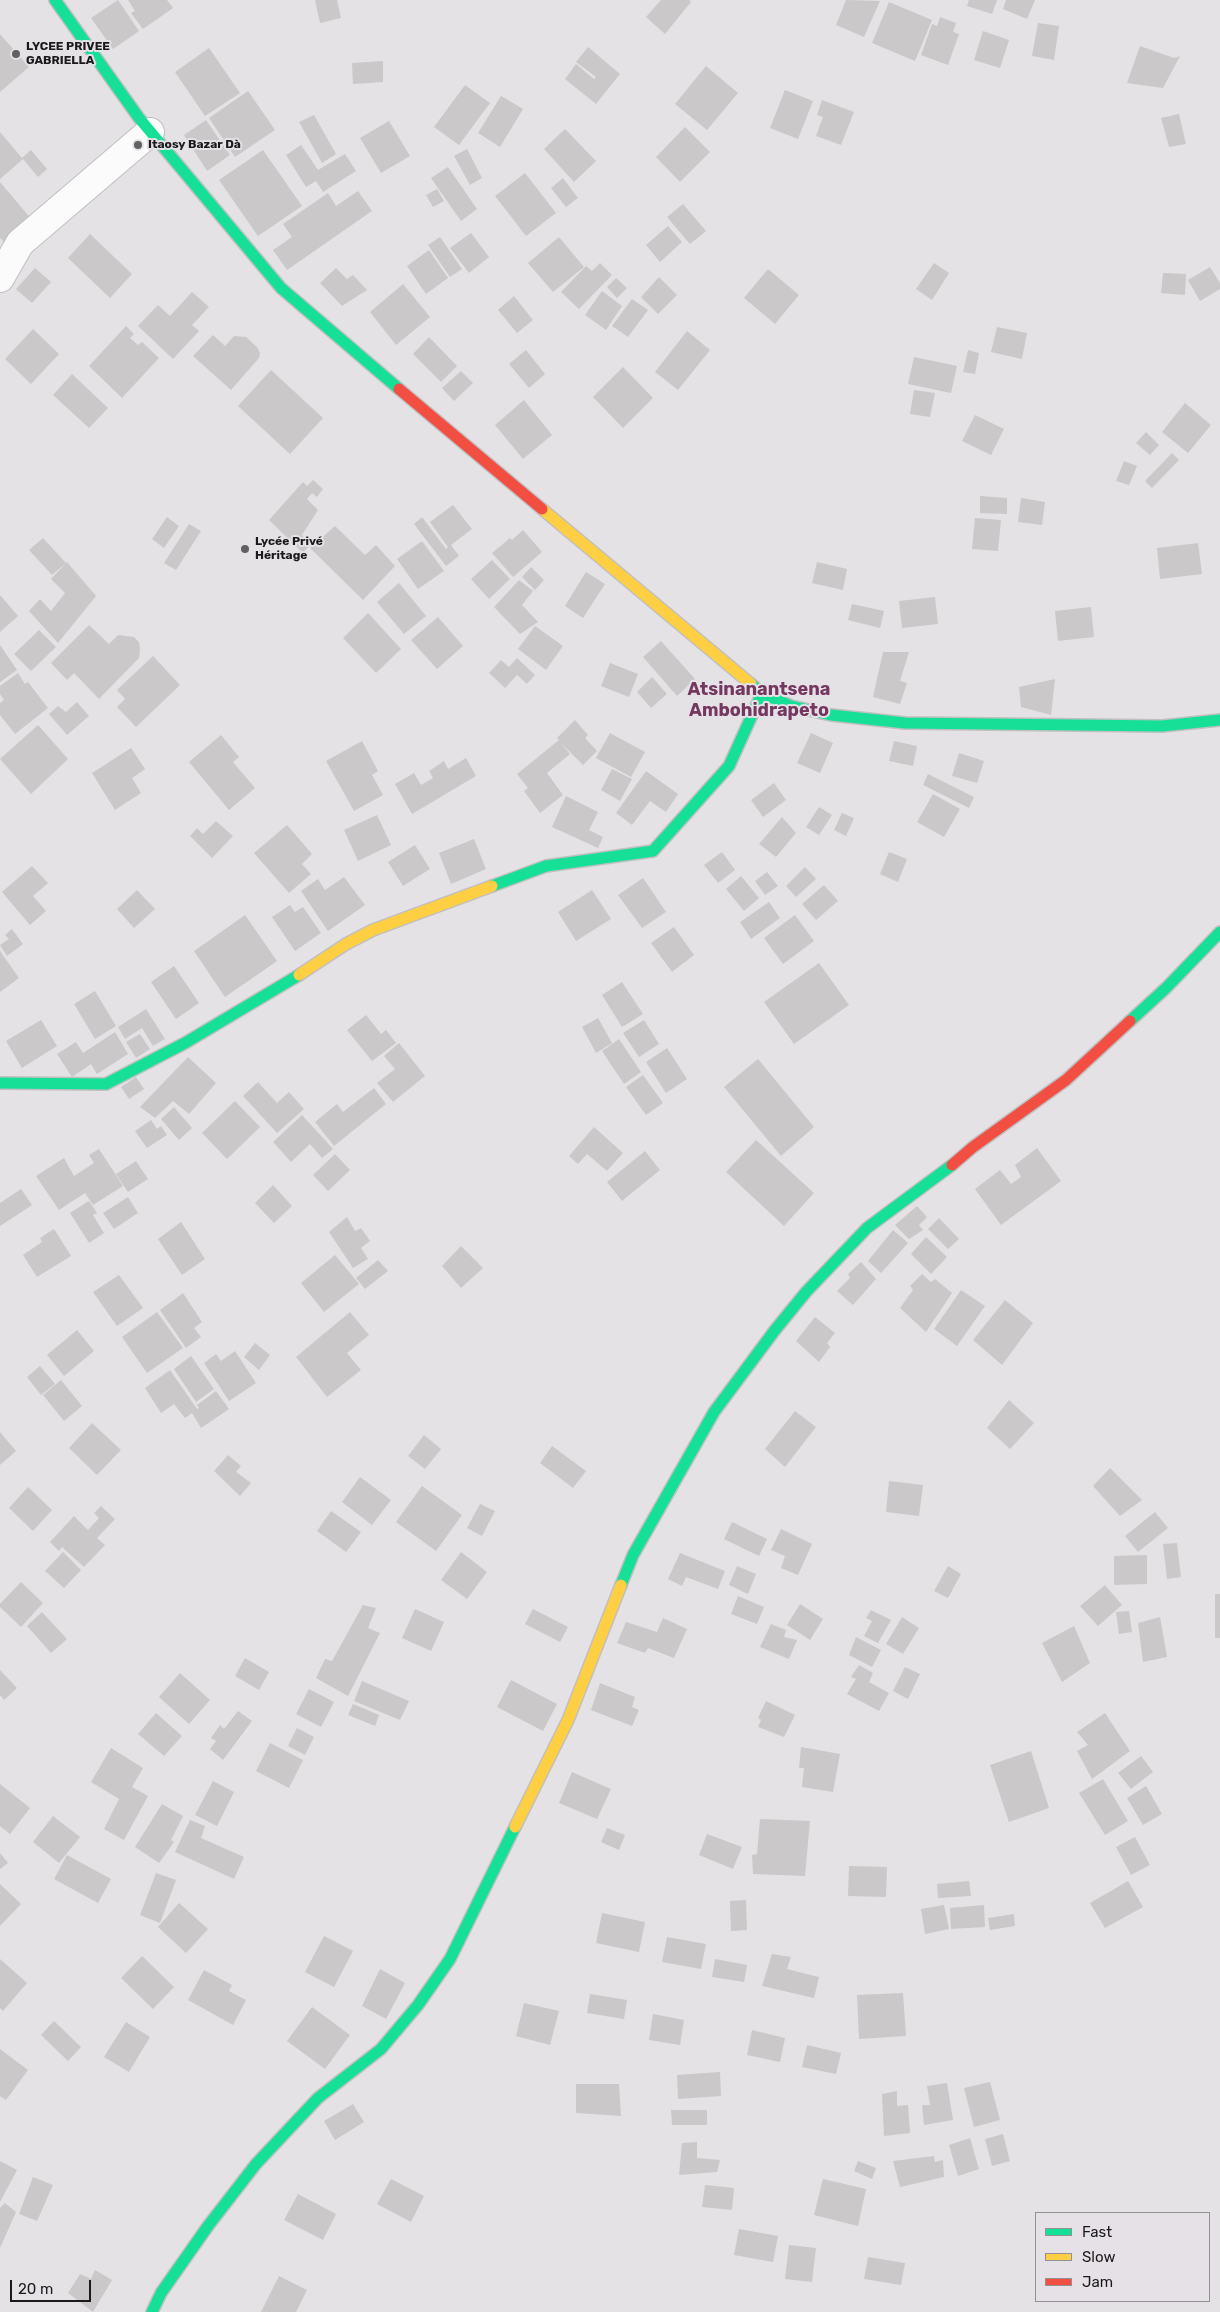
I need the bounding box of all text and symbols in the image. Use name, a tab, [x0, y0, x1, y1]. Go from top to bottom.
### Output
place label: LYCEE PRIVEE GABRIELLA	[26, 40, 110, 68]
marker: LYCEE PRIVEE GABRIELLA	[10, 48, 22, 60]
place label: Itaosy Bazar Dà	[148, 138, 241, 152]
marker: Itaosy Bazar Dà	[132, 139, 144, 151]
place label: Lycée Privé Héritage	[255, 535, 323, 563]
marker: Lycée Privé Héritage	[239, 543, 251, 555]
district label: Atsinanantsena Ambohidrapeto	[688, 679, 830, 722]
legend	[1035, 2212, 1210, 2302]
text: Fast	[1082, 2223, 1112, 2241]
text: Slow	[1082, 2248, 1115, 2266]
scale bar	[12, 2270, 94, 2302]
text: Jam	[1082, 2273, 1113, 2291]
text: 20 m	[18, 2280, 53, 2298]

